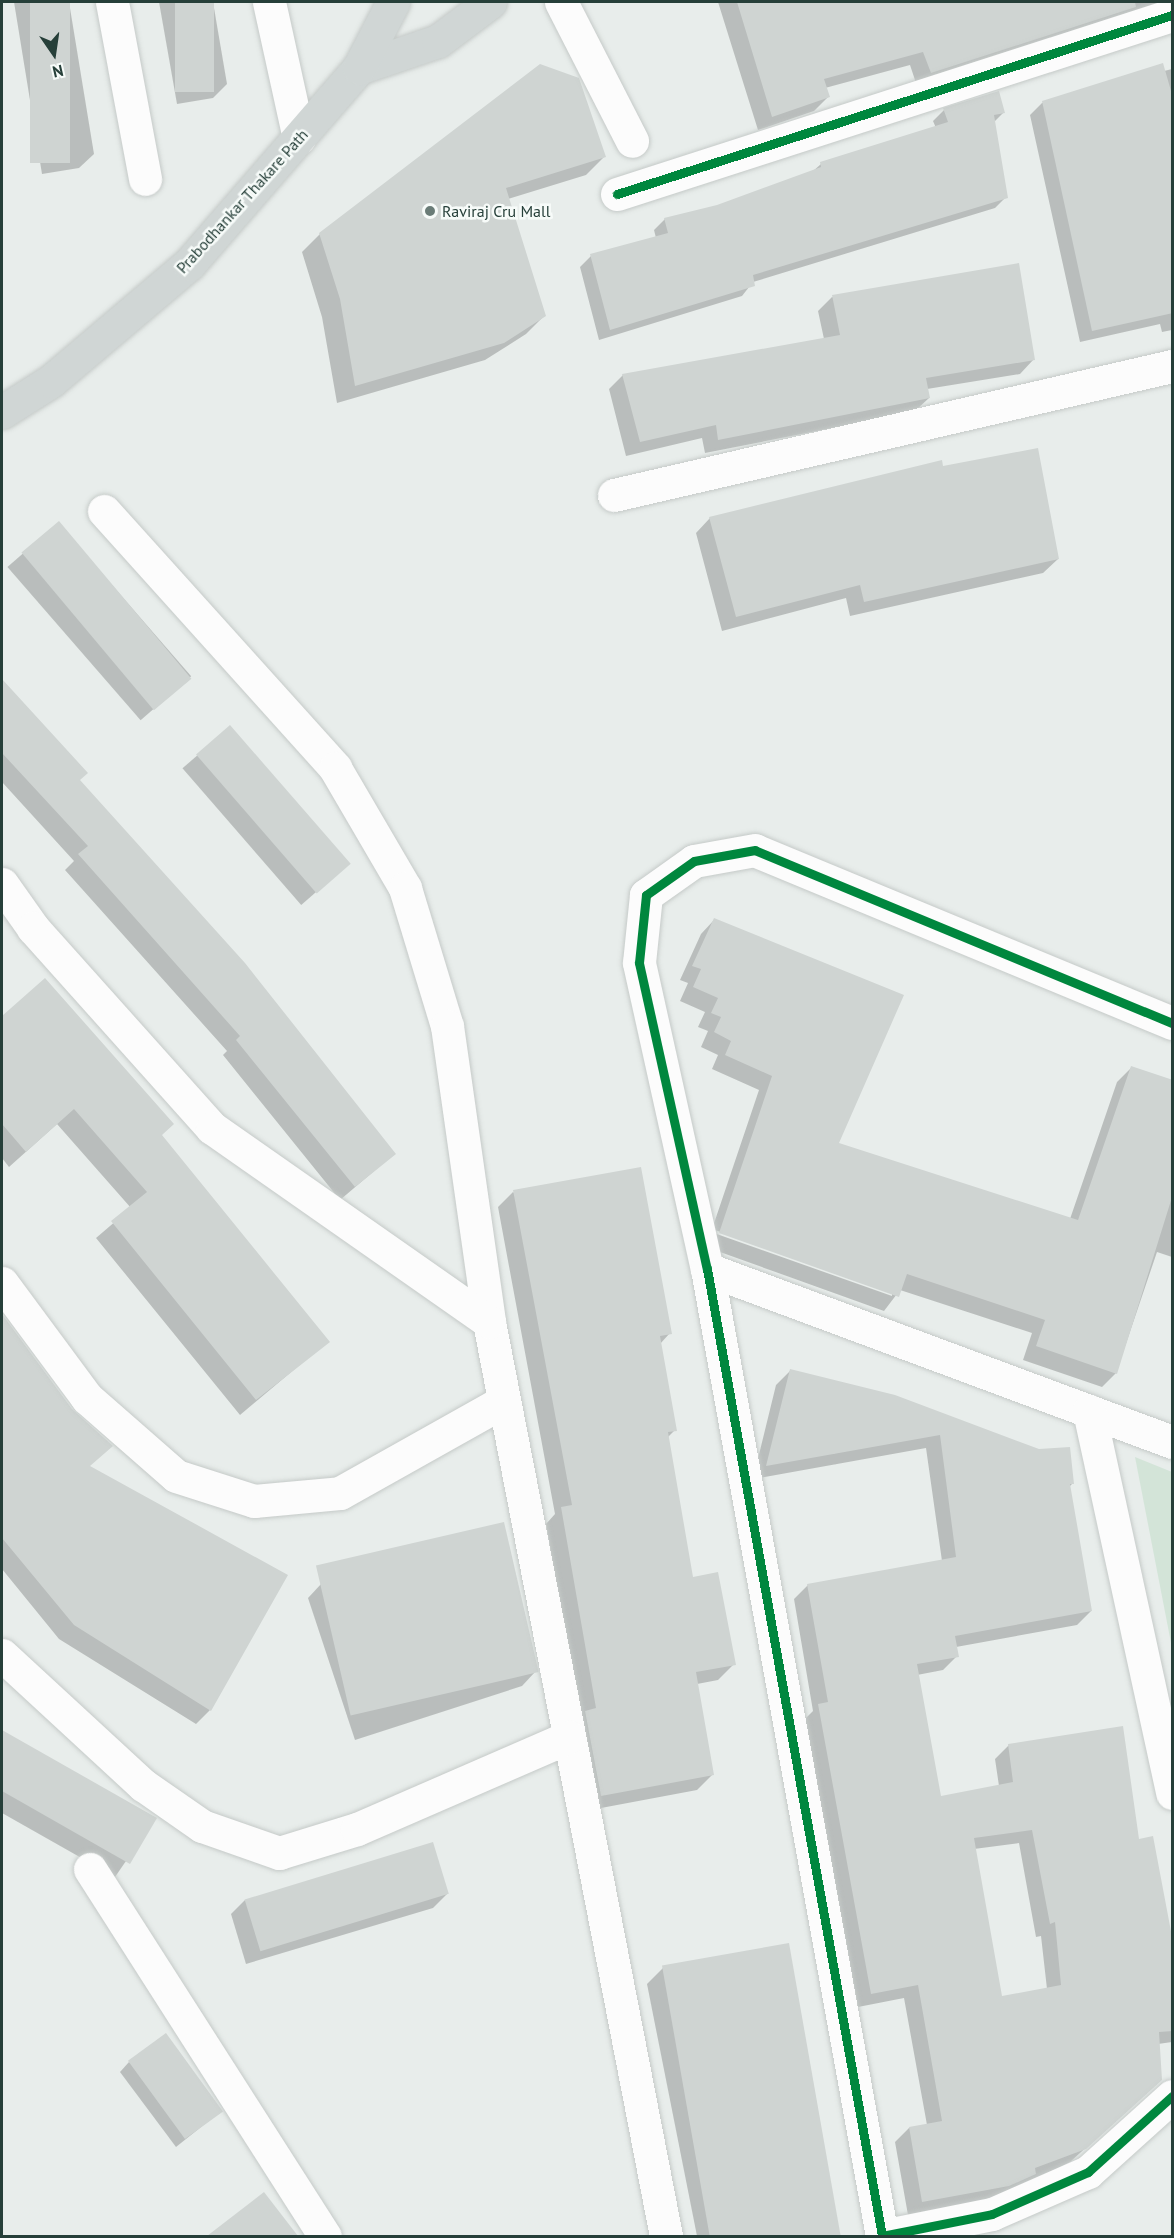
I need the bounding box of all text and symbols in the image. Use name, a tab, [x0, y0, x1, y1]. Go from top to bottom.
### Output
north arrow	[24, 24, 84, 84]
text: N	[51, 61, 65, 82]
street label: Prabodhankar Thakare Path	[172, 125, 312, 277]
place label: Raviraj Cru Mall	[442, 201, 550, 221]
marker: Raviraj Cru Mall	[423, 204, 437, 218]

